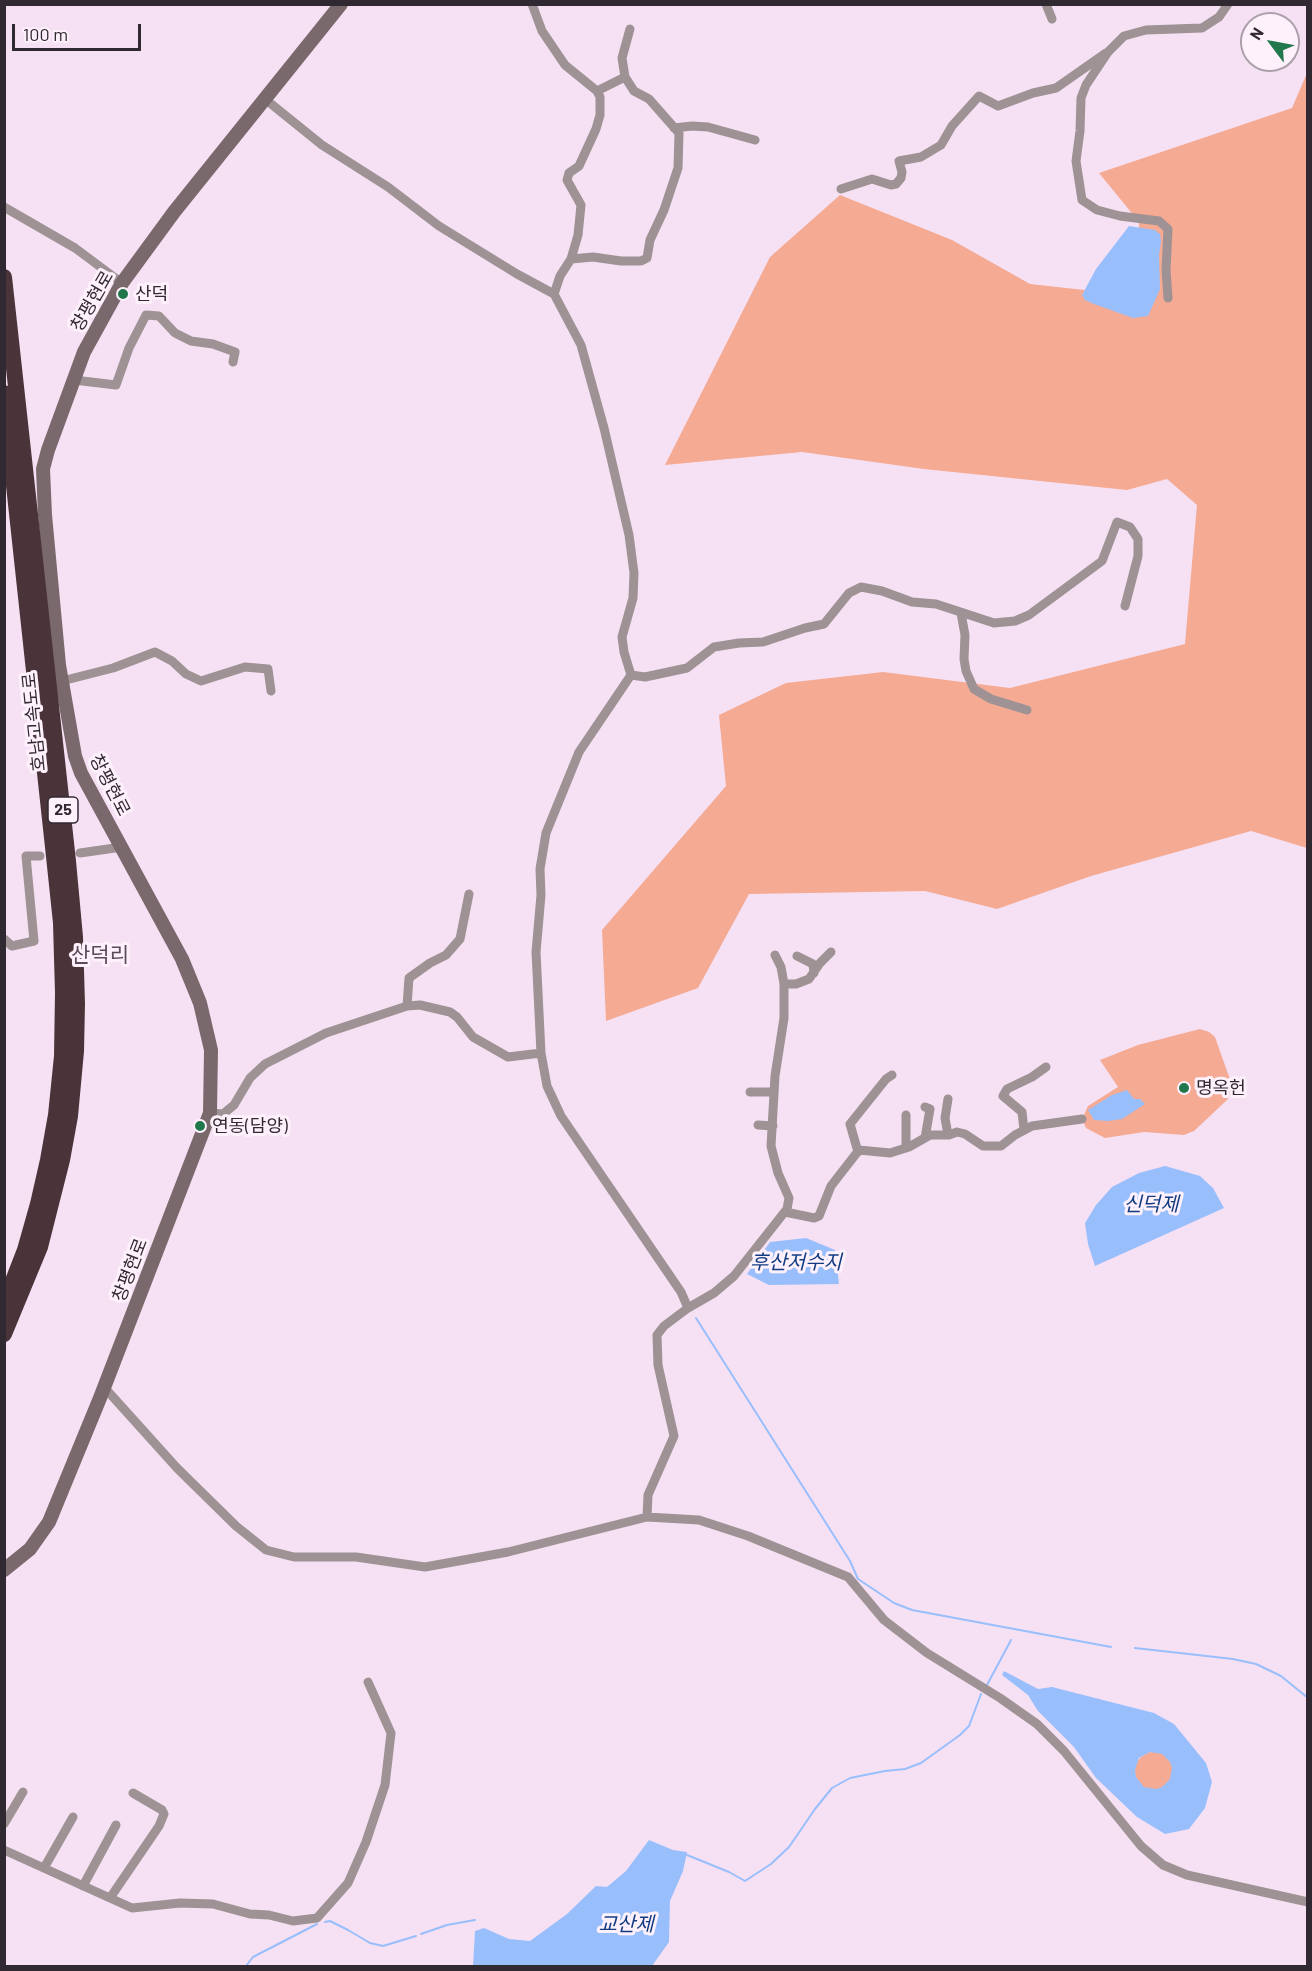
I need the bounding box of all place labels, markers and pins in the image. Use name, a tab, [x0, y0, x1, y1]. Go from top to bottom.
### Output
place label: 산덕	[135, 283, 168, 305]
marker: 산덕	[116, 287, 130, 301]
place label: 명옥헌	[1196, 1077, 1246, 1099]
marker: 명옥헌	[1177, 1081, 1191, 1095]
place label: 연동(담양)	[212, 1115, 288, 1137]
marker: 연동(담양)	[193, 1119, 207, 1133]

